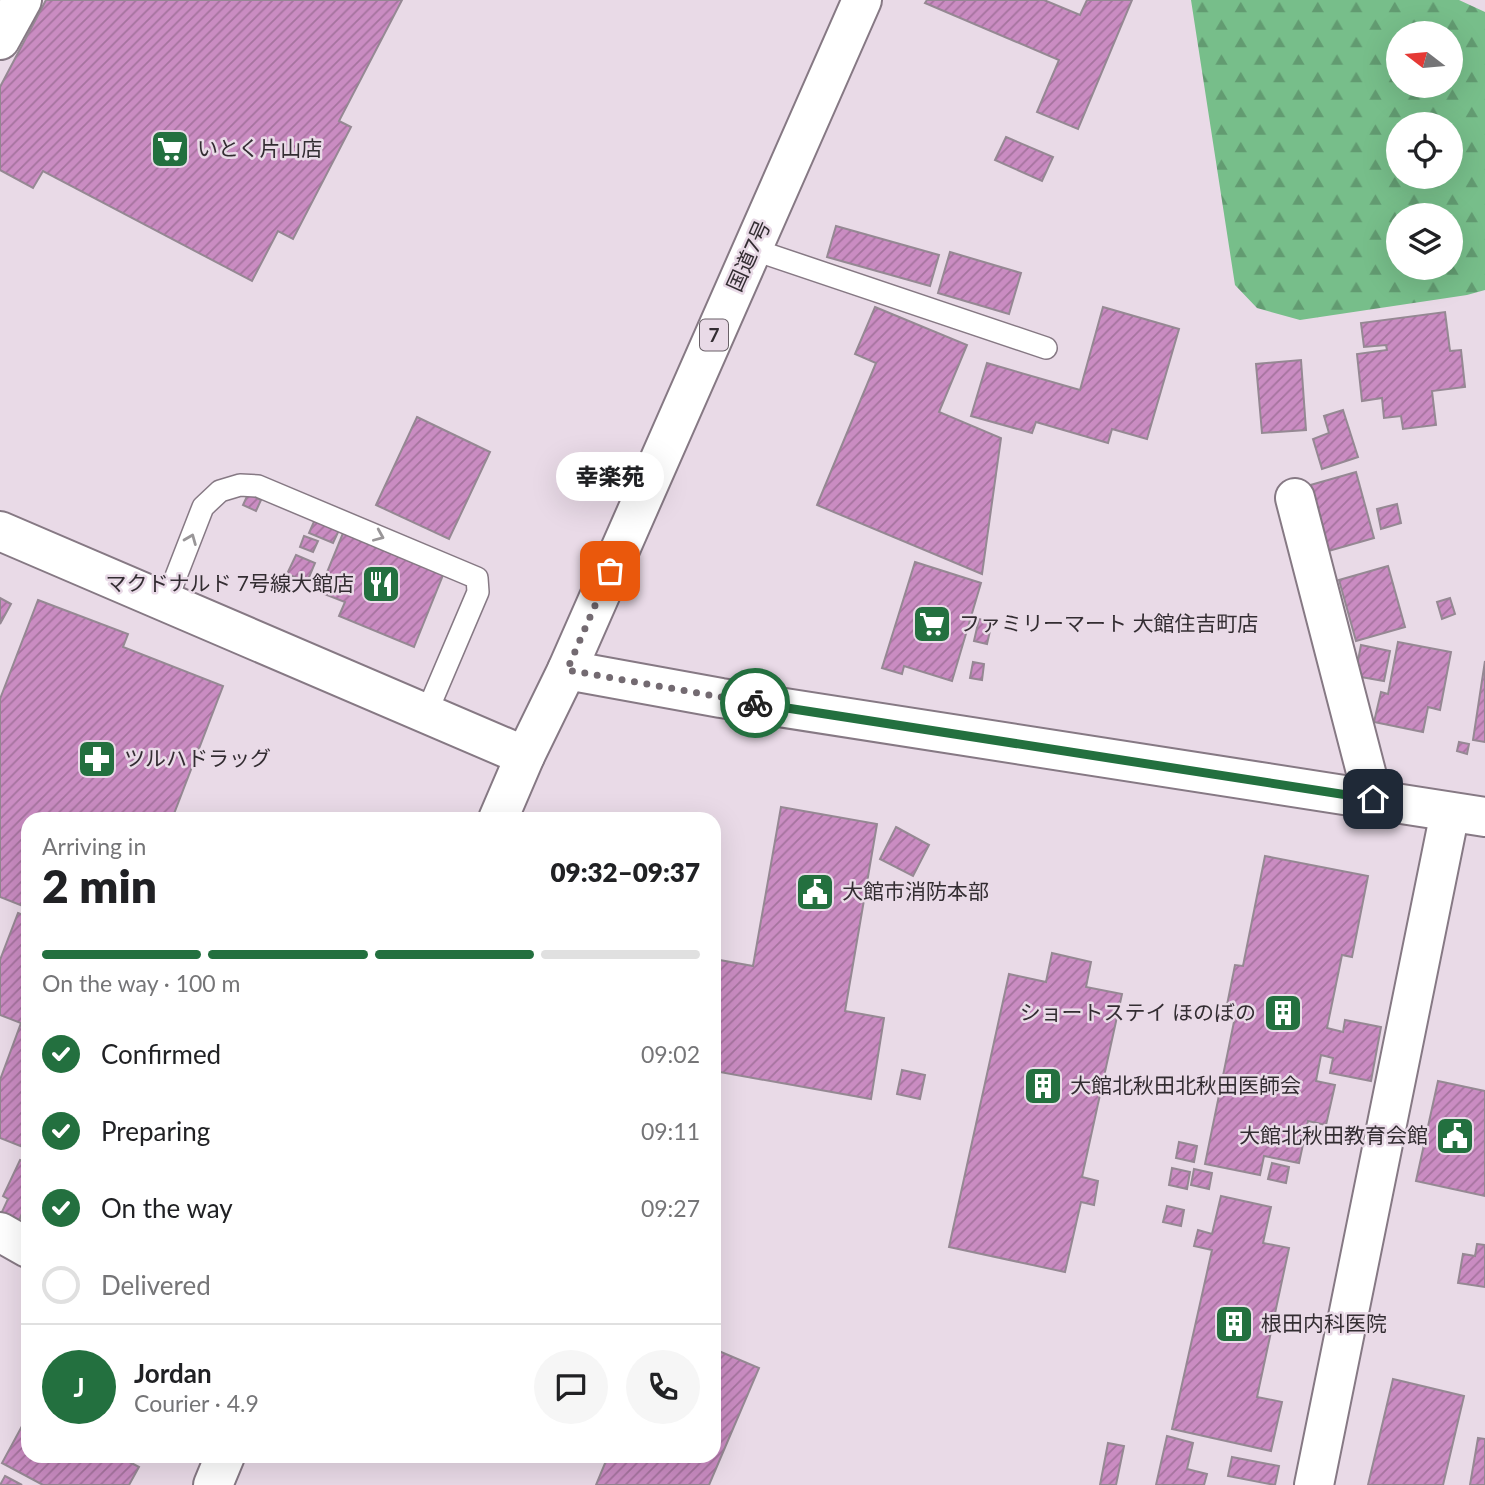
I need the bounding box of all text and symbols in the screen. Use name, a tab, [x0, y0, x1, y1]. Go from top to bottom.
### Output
north arrow	[1386, 21, 1463, 98]
map controls	[1386, 21, 1463, 280]
button: locate	[1386, 112, 1463, 189]
supermarket icon: いとく片山店	[149, 128, 191, 170]
place label: いとく片山店	[197, 135, 322, 160]
button: layers	[1386, 203, 1463, 280]
street label: 国道7号	[721, 216, 774, 295]
road number: 7	[700, 320, 728, 350]
callout: 幸楽苑	[556, 452, 664, 501]
text: 幸楽苑	[576, 462, 645, 490]
one-way arrow	[372, 528, 384, 542]
one-way arrow	[182, 533, 196, 545]
pin	[580, 541, 640, 601]
icon: bag	[591, 552, 629, 590]
restaurant icon: マクドナルド 7号線大館店	[360, 563, 402, 605]
place label: マクドナルド 7号線大館店	[105, 570, 354, 595]
supermarket icon: ファミリーマート 大館住吉町店	[911, 603, 953, 645]
place label: ファミリーマート 大館住吉町店	[959, 610, 1258, 635]
courier	[720, 668, 790, 738]
icon: bike	[736, 684, 774, 722]
pharmacy icon: ツルハドラッグ	[76, 738, 118, 780]
place label: ツルハドラッグ	[124, 745, 271, 770]
pin	[1343, 769, 1403, 829]
icon: home	[1354, 780, 1392, 818]
text: Arriving in	[42, 832, 146, 860]
text: 09:32–09:37	[550, 856, 700, 888]
text: 2 min	[42, 858, 157, 913]
public building icon: 大館市消防本部	[794, 871, 836, 913]
place label: 大館市消防本部	[842, 878, 989, 903]
text: On the way · 100 m	[42, 969, 241, 997]
building icon: ショートステイ ほのぼの	[1262, 992, 1304, 1034]
place label: ショートステイ ほのぼの	[1020, 999, 1256, 1024]
icon: check	[42, 1035, 80, 1073]
text: Confirmed	[101, 1038, 221, 1070]
text: 09:02	[641, 1040, 700, 1068]
building icon: 大館北秋田北秋田医師会	[1022, 1065, 1064, 1107]
place label: 大館北秋田北秋田医師会	[1070, 1072, 1301, 1097]
icon: check	[42, 1112, 80, 1150]
text: Preparing	[101, 1115, 210, 1147]
public building icon: 大館北秋田教育会館	[1434, 1115, 1476, 1157]
text: 09:11	[641, 1117, 700, 1145]
place label: 大館北秋田教育会館	[1239, 1122, 1428, 1147]
icon: check	[42, 1189, 80, 1227]
text: On the way	[101, 1192, 233, 1224]
text: 09:27	[641, 1194, 700, 1222]
text: Delivered	[101, 1269, 211, 1301]
building icon: 根田内科医院	[1213, 1303, 1255, 1345]
place label: 根田内科医院	[1261, 1310, 1387, 1335]
button: chat	[534, 1350, 608, 1424]
button: phone	[626, 1350, 700, 1424]
text: Jordan	[134, 1357, 212, 1389]
text: J	[73, 1371, 85, 1403]
text: Courier · 4.9	[134, 1389, 259, 1417]

